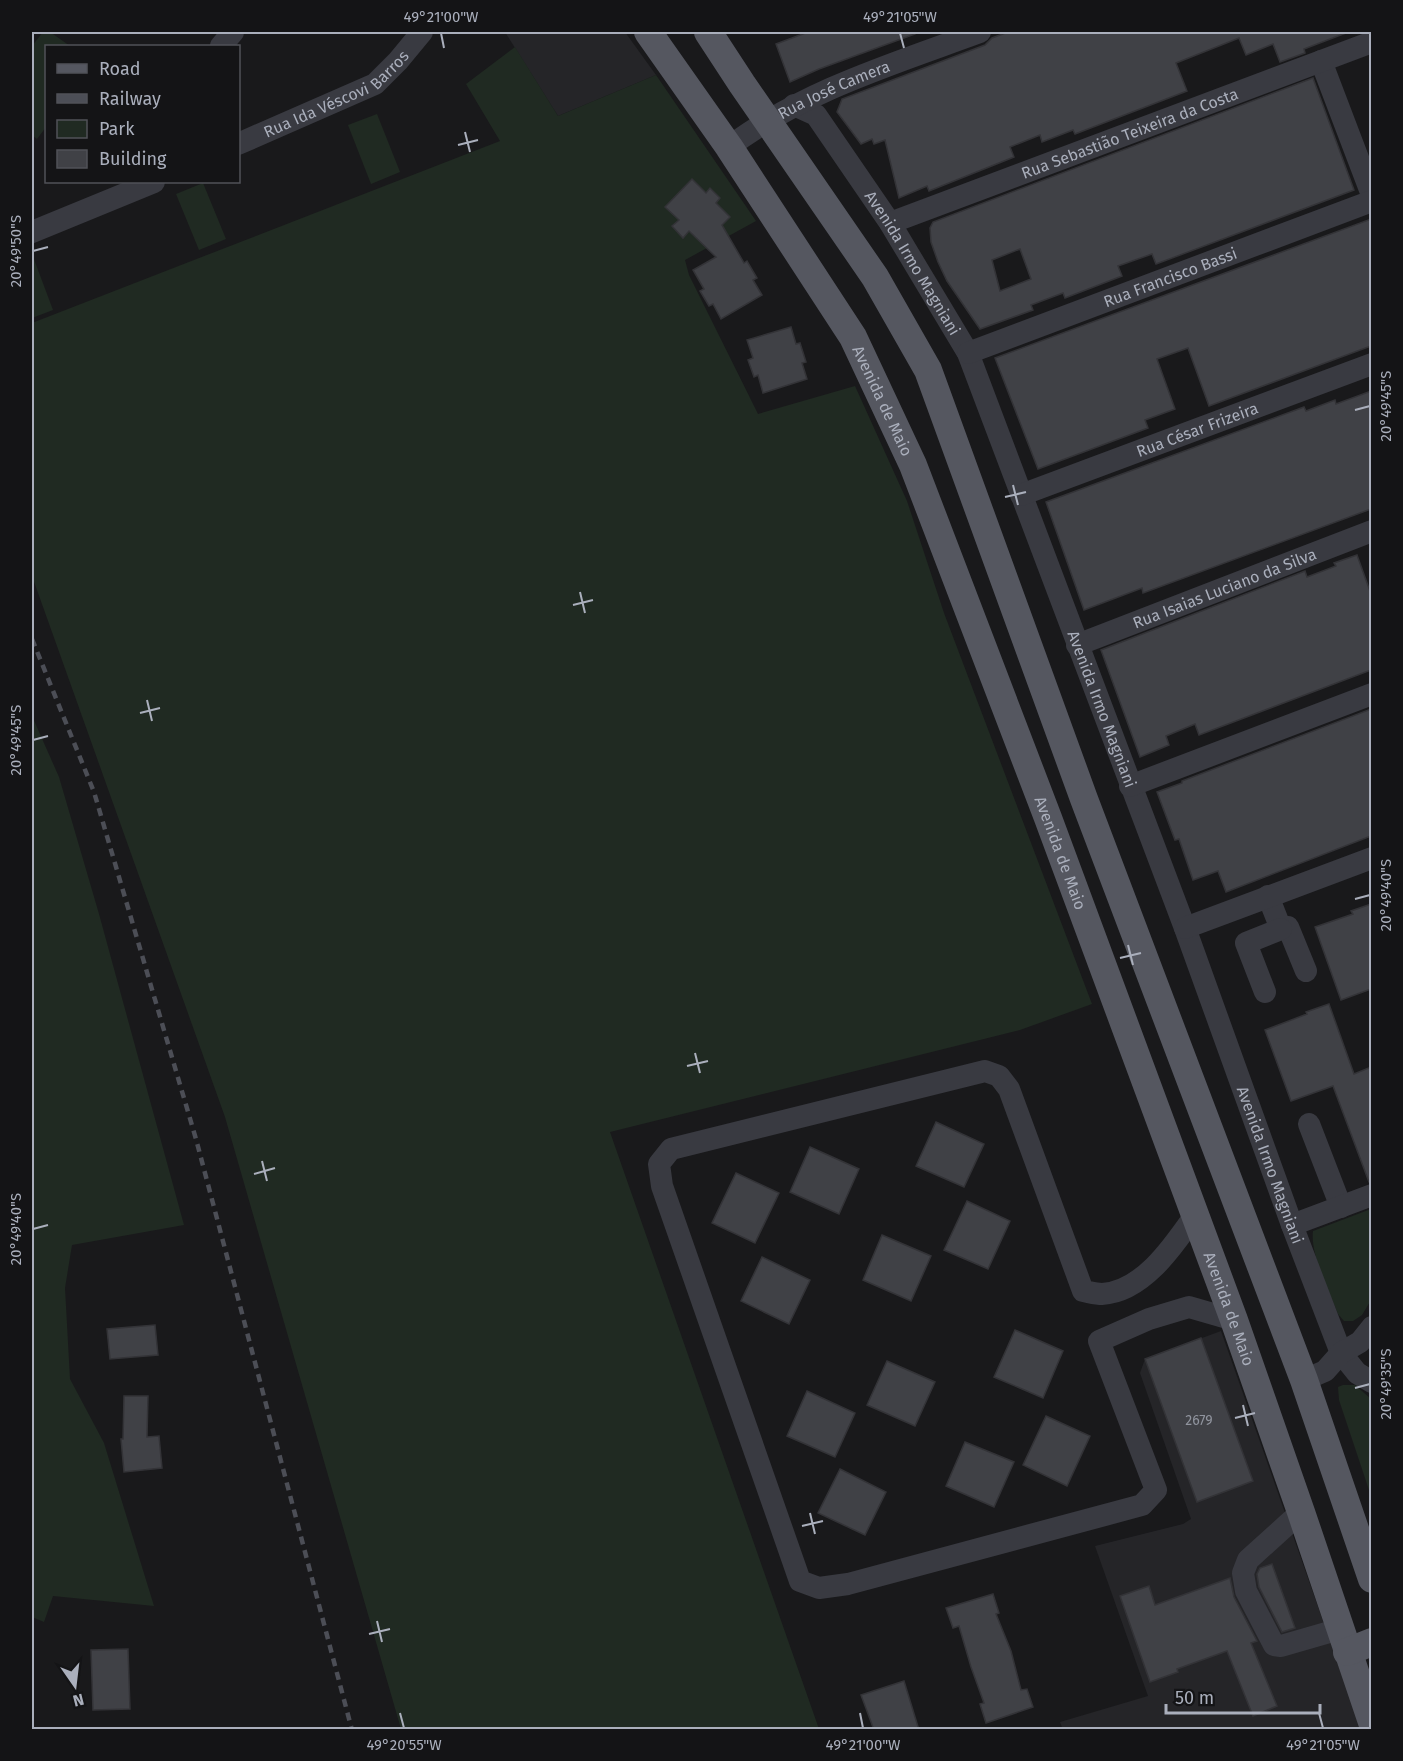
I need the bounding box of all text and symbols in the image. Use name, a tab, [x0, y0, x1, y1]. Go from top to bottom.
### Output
text: 49°21'00"W	[403, 8, 479, 26]
text: 49°21'05"W	[863, 8, 938, 26]
legend	[45, 45, 240, 183]
street label: Rua Ida Véscovi Barros	[261, 46, 412, 141]
street label: Rua José Camera	[774, 56, 892, 123]
text: Road	[99, 58, 141, 80]
street label: Rua Sebastião Teixeira da Costa	[1019, 84, 1241, 182]
text: Railway	[99, 88, 161, 110]
text: Park	[99, 118, 135, 140]
text: Building	[99, 148, 167, 170]
street label: Avenida Irmo Magniani	[861, 187, 965, 339]
text: 20°49'50"S	[7, 215, 25, 287]
street label: Rua Francisco Bassi	[1101, 243, 1240, 311]
street label: Avenida de Maio	[849, 343, 917, 459]
text: 20°49'45"S	[1377, 371, 1395, 441]
street label: Rua César Frizeira	[1134, 398, 1261, 461]
street label: Rua Isaias Luciano da Silva	[1130, 544, 1319, 632]
street label: Avenida Irmo Magniani	[1064, 628, 1141, 790]
text: 20°49'45"S	[7, 705, 25, 775]
street label: Avenida de Maio	[1031, 793, 1091, 912]
text: 20°49'40"S	[1377, 859, 1395, 931]
street label: Avenida Irmo Magniani	[1233, 1083, 1308, 1246]
text: 20°49'40"S	[7, 1193, 25, 1265]
street label: Avenida de Maio	[1200, 1249, 1259, 1368]
text: 20°49'35"S	[1377, 1348, 1395, 1420]
house number: 2679	[1185, 1412, 1213, 1429]
north arrow	[45, 1656, 105, 1716]
scale bar	[1166, 1677, 1320, 1715]
text: 50 m	[1175, 1687, 1214, 1709]
text: N	[71, 1690, 86, 1711]
text: 49°20'55"W	[366, 1736, 442, 1754]
text: 49°21'00"W	[825, 1736, 901, 1754]
text: 49°21'05"W	[1286, 1736, 1361, 1754]

